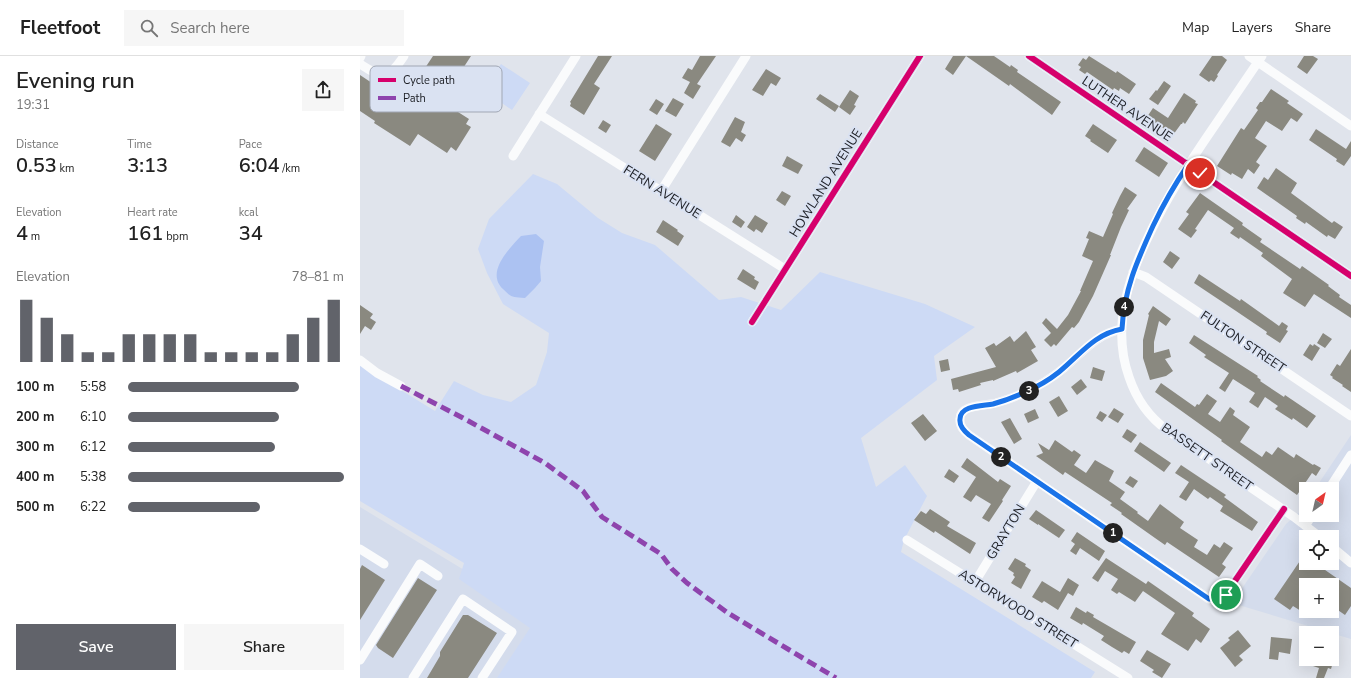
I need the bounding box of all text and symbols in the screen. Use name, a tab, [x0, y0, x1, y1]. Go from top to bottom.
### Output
search box	[124, 10, 404, 46]
text: Fleetfoot	[20, 15, 100, 41]
icon: search	[138, 17, 160, 39]
text: Search here	[170, 18, 250, 38]
text: Map	[1182, 18, 1209, 37]
text: Layers	[1231, 18, 1273, 37]
text: Share	[1295, 18, 1331, 37]
text: Evening run	[16, 66, 135, 96]
legend	[370, 66, 502, 112]
button: share	[302, 69, 344, 111]
street label: LUTHER AVENUE	[1078, 72, 1176, 146]
text: Cycle path	[403, 73, 455, 88]
text: Path	[403, 91, 426, 106]
text: 19:31	[16, 96, 50, 114]
street label: HOWLAND AVENUE	[785, 125, 867, 241]
text: Distance	[16, 137, 59, 152]
text: Time	[127, 137, 152, 152]
text: Pace	[239, 137, 262, 152]
text: 0.53	[16, 152, 57, 179]
text: 3:13	[127, 152, 168, 179]
text: 6:04	[239, 152, 279, 179]
pin	[1183, 156, 1217, 190]
text: km	[57, 161, 75, 176]
text: /km	[279, 161, 300, 176]
street label: FERN AVENUE	[620, 161, 704, 223]
icon: check	[1189, 162, 1211, 184]
text: Elevation	[16, 205, 62, 220]
text: Heart rate	[127, 205, 178, 220]
text: kcal	[239, 205, 258, 220]
text: 4	[16, 220, 28, 247]
text: 161	[127, 220, 163, 247]
text: 34	[239, 220, 263, 247]
text: m	[28, 229, 40, 244]
text: bpm	[163, 229, 188, 244]
text: Elevation	[16, 268, 70, 286]
text: 78–81 m	[292, 268, 344, 286]
pin: 4	[1114, 297, 1134, 317]
text: 4	[1121, 299, 1127, 314]
street label: FULTON STREET	[1197, 307, 1289, 377]
text: 100 m	[16, 378, 54, 396]
text: 5:58	[80, 378, 106, 396]
pin: 3	[1019, 381, 1039, 401]
text: 3	[1026, 383, 1032, 398]
text: 200 m	[16, 408, 54, 426]
text: 6:10	[80, 408, 106, 426]
street label: BASSETT STREET	[1158, 419, 1256, 495]
text: 300 m	[16, 438, 54, 456]
text: 6:12	[80, 438, 106, 456]
pin: 2	[991, 447, 1011, 467]
text: 2	[998, 449, 1004, 464]
text: 400 m	[16, 468, 54, 486]
text: 5:38	[80, 468, 106, 486]
north arrow	[1299, 482, 1339, 522]
map controls	[1299, 482, 1339, 666]
text: 500 m	[16, 498, 54, 516]
text: 6:22	[80, 498, 106, 516]
street label: GRAYTON	[982, 501, 1030, 563]
pin: 1	[1103, 523, 1123, 543]
text: 1	[1110, 525, 1116, 540]
button: locate	[1299, 530, 1339, 570]
street label: ASTORWOOD STREET	[955, 565, 1081, 653]
pin	[1209, 578, 1243, 612]
button: +	[1299, 578, 1339, 618]
icon: arrive	[1215, 584, 1237, 606]
button: Save	[16, 624, 176, 670]
button: Share	[184, 624, 344, 670]
button: −	[1299, 626, 1339, 666]

